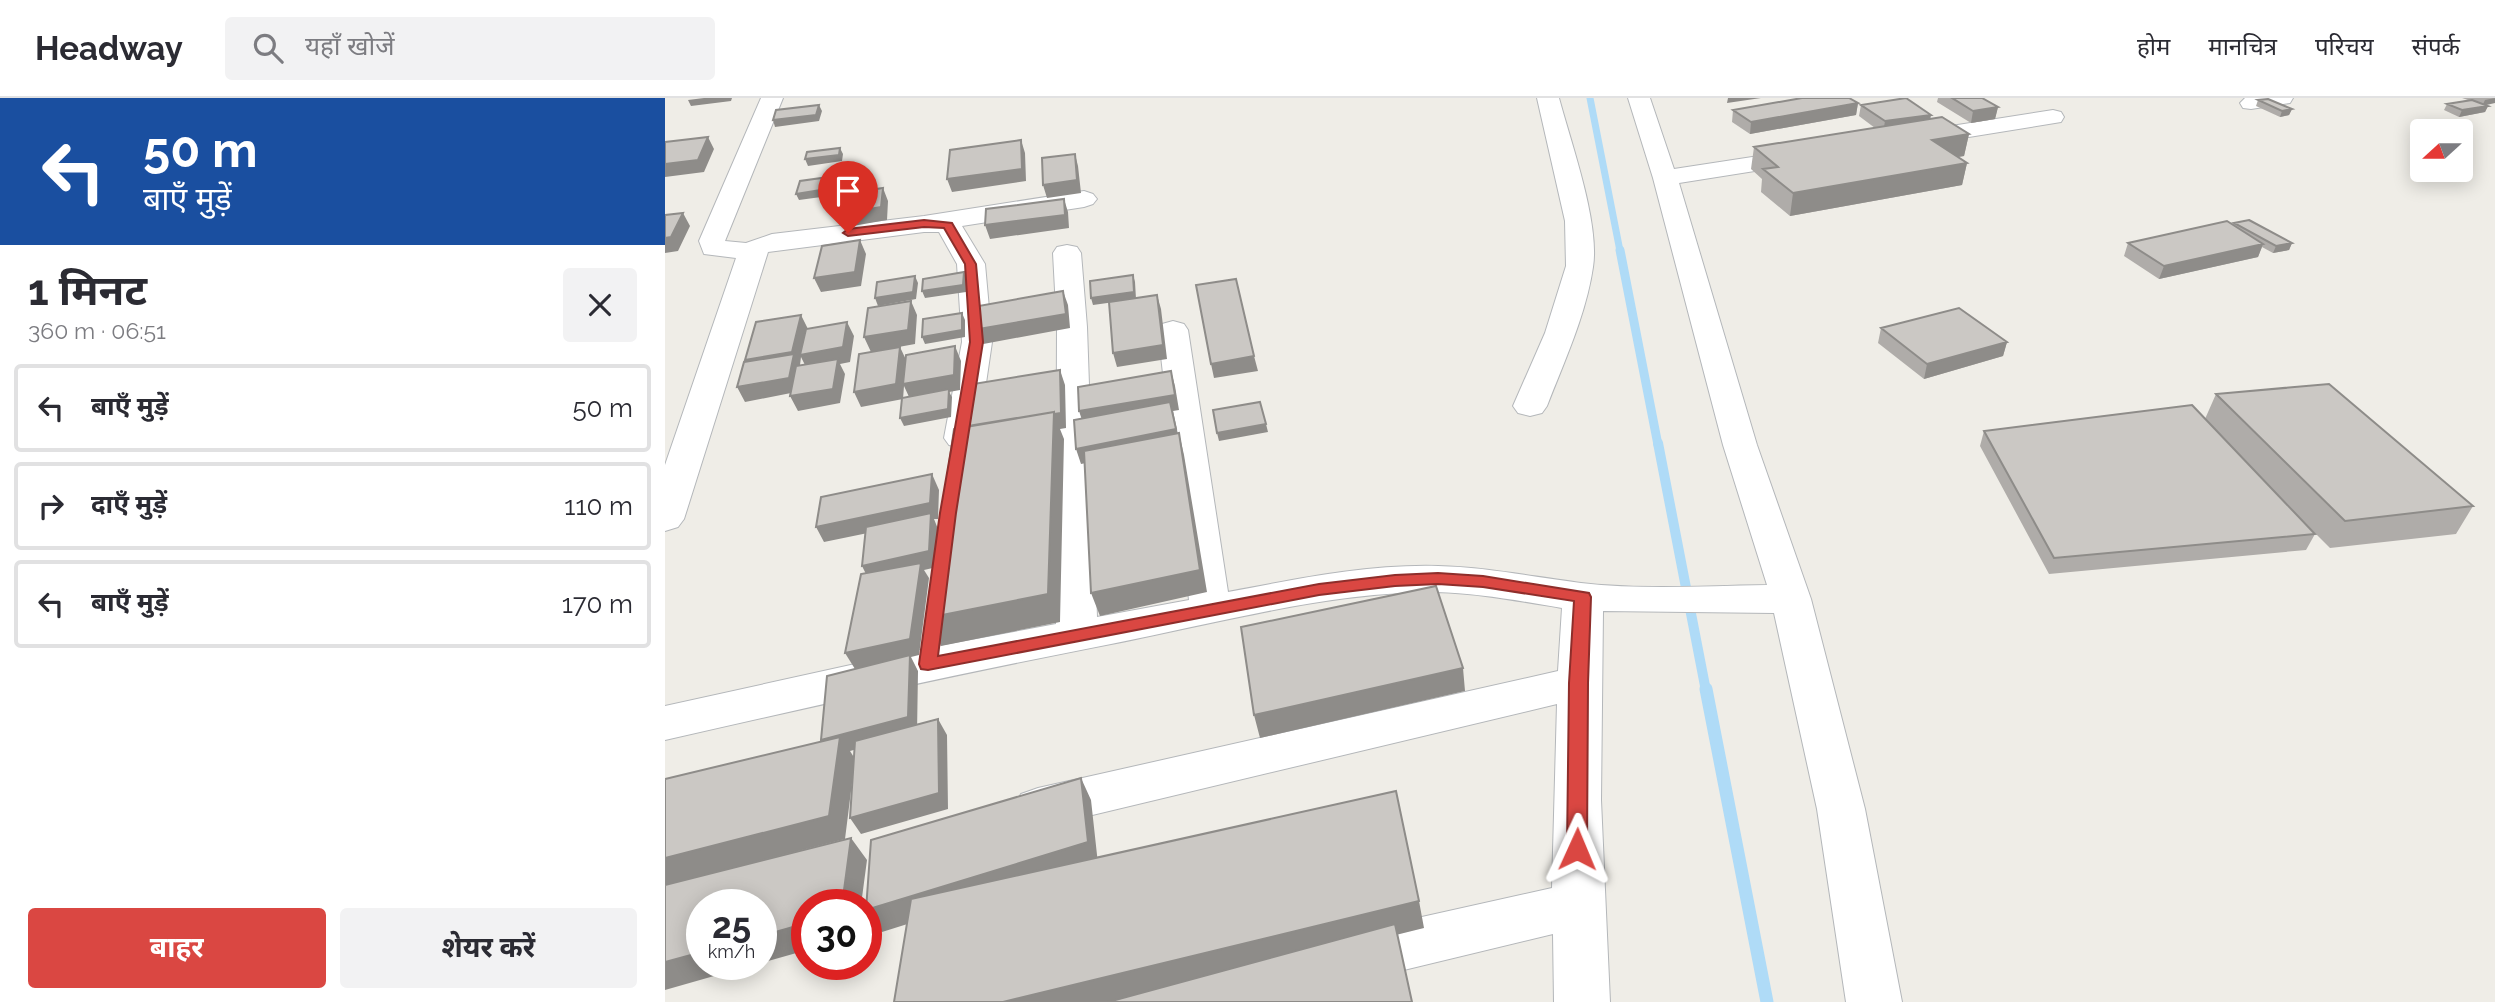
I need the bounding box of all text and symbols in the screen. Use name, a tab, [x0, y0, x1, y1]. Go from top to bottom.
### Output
search box	[225, 17, 715, 80]
text: Headway	[35, 29, 183, 68]
icon: search	[249, 29, 287, 67]
text: यहाँ खोजें	[305, 31, 394, 61]
text: होम	[2137, 32, 2170, 61]
text: मानचित्र	[2208, 32, 2277, 61]
text: परिचय	[2315, 32, 2374, 61]
text: संपर्क	[2412, 32, 2460, 61]
north arrow	[2410, 119, 2473, 182]
map controls	[2410, 119, 2473, 182]
text: 50 m	[143, 121, 258, 178]
icon: left	[28, 126, 119, 217]
pin	[818, 161, 878, 233]
icon: arrive	[829, 172, 867, 210]
text: बाएँ मुड़ें	[143, 180, 232, 217]
text: 1 मिनट	[28, 266, 147, 315]
button: close	[563, 268, 637, 342]
text: 360 m · 06:51	[28, 317, 166, 344]
icon: left	[32, 389, 70, 427]
text: बाएँ मुड़ें	[91, 391, 169, 421]
text: 50 m	[572, 393, 633, 423]
icon: right	[32, 487, 70, 525]
text: दाएँ मुड़ें	[91, 489, 167, 519]
text: 110 m	[564, 491, 633, 521]
icon: left	[32, 585, 70, 623]
text: बाएँ मुड़ें	[91, 587, 169, 617]
text: 170 m	[562, 589, 633, 619]
position arrow	[1540, 812, 1614, 886]
speed limit sign: 30	[791, 889, 882, 980]
text: 25	[712, 905, 751, 946]
button: बाहर	[28, 908, 326, 988]
button: शेयर करें	[340, 908, 637, 988]
text: km/h	[708, 941, 755, 962]

